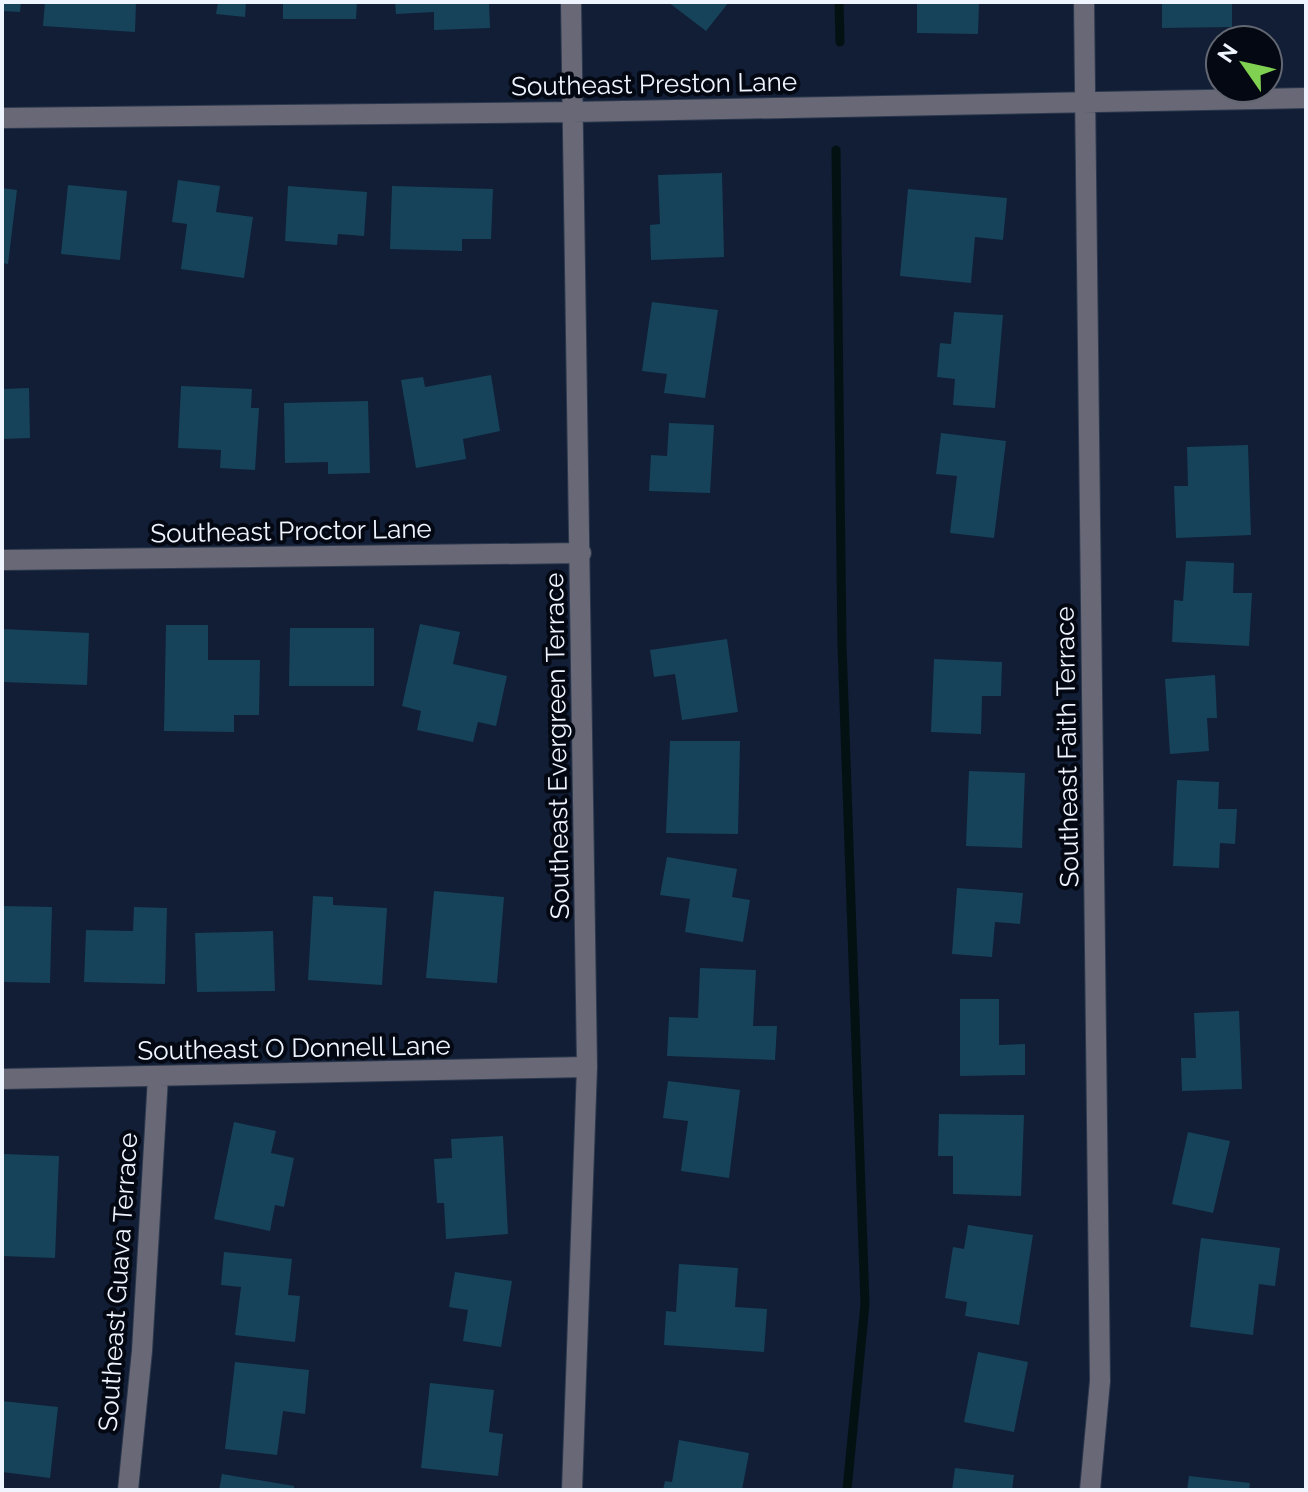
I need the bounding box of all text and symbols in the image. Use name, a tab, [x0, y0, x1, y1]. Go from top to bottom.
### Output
north arrow	[1204, 24, 1284, 104]
text: N	[1212, 39, 1243, 67]
street label: Southeast Preston Lane	[511, 67, 797, 101]
street label: Southeast Proctor Lane	[150, 514, 432, 548]
street label: Southeast Evergreen Terrace	[539, 572, 575, 920]
street label: Southeast Faith Terrace	[1050, 606, 1084, 888]
street label: Southeast O Donnell Lane	[137, 1030, 451, 1066]
street label: Southeast Guava Terrace	[93, 1132, 143, 1432]

